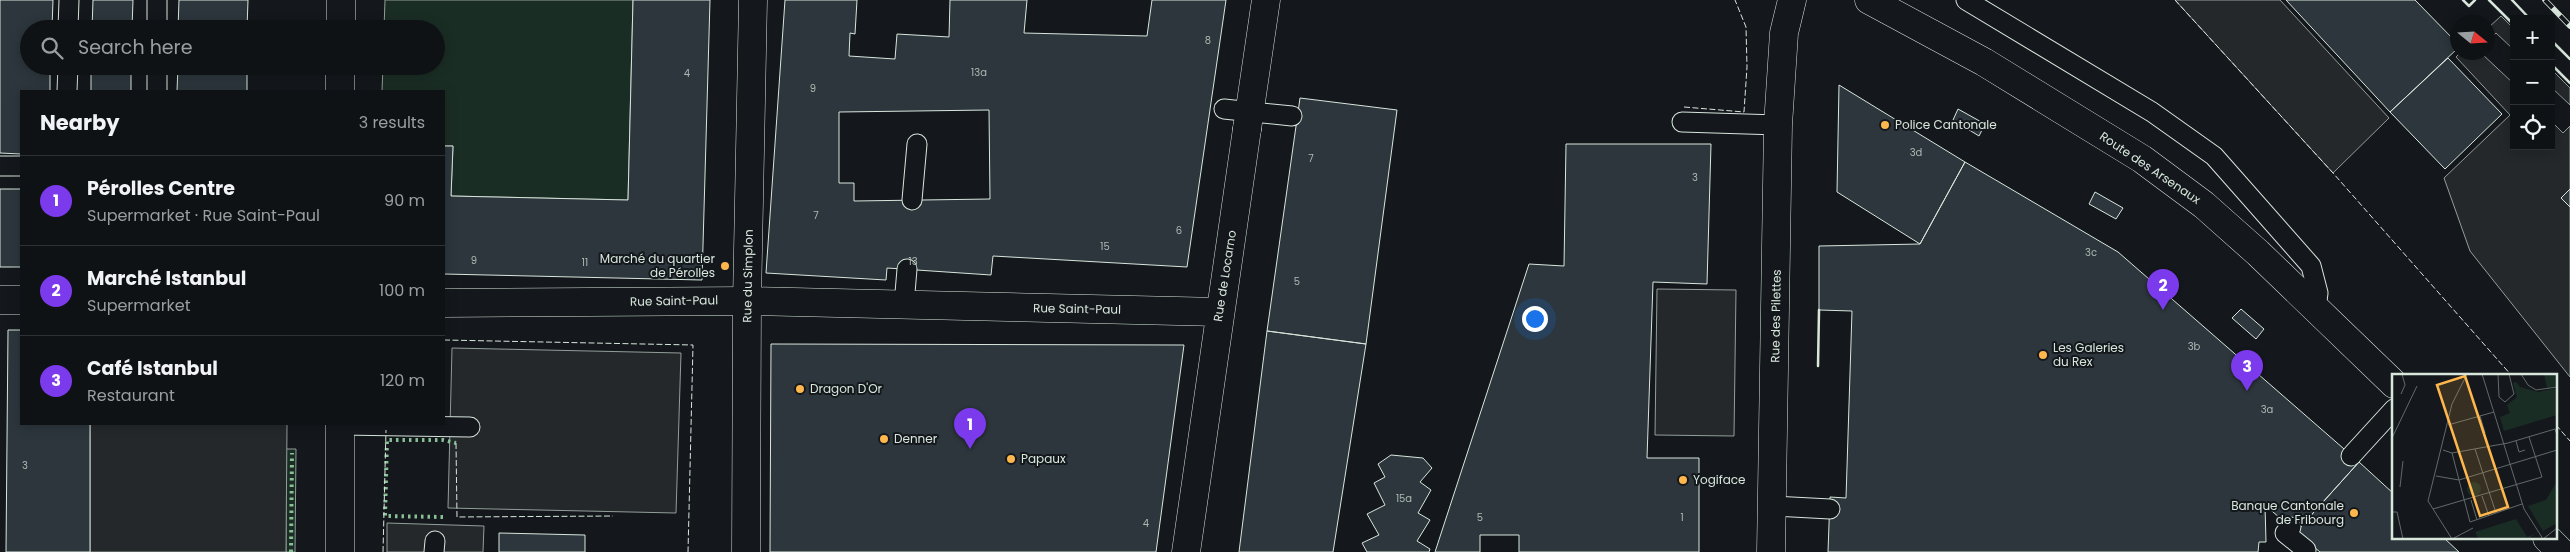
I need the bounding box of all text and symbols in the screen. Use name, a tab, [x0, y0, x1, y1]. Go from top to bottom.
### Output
north arrow	[2450, 15, 2495, 60]
map controls	[2510, 15, 2555, 150]
button: +	[2510, 15, 2555, 60]
search box	[20, 20, 445, 75]
house number: 8	[1205, 33, 1211, 48]
icon: search	[38, 34, 66, 62]
text: Search here	[78, 34, 192, 61]
button: −	[2510, 60, 2555, 105]
house number: 13a	[971, 65, 987, 80]
house number: 4	[684, 66, 690, 81]
house number: 9	[810, 81, 816, 96]
button: locate	[2510, 105, 2555, 150]
text: Nearby	[40, 108, 120, 137]
text: 3 results	[359, 111, 425, 134]
place label: Police Cantonale	[1895, 116, 1997, 133]
marker: Police Cantonale	[1879, 119, 1891, 131]
street label: Route des Arsenaux	[2097, 127, 2204, 208]
house number: 3d	[1910, 145, 1922, 160]
house number: 7	[1308, 151, 1314, 166]
house number: 3	[1692, 170, 1698, 185]
text: Pérolles Centre	[87, 175, 235, 202]
text: 1	[53, 189, 59, 212]
text: 90 m	[384, 189, 425, 212]
text: Supermarket · Rue Saint-Paul	[87, 204, 320, 227]
house number: 7	[813, 208, 819, 223]
house number: 6	[1176, 223, 1182, 238]
street label: Rue du Simplon	[738, 229, 757, 323]
street label: Rue de Locarno	[1209, 229, 1240, 323]
house number: 15	[1100, 239, 1110, 254]
house number: 3c	[2085, 245, 2097, 260]
place label: Marché du quartier de Pérolles	[600, 250, 716, 281]
house number: 9	[471, 253, 477, 268]
house number: 13	[908, 254, 918, 269]
house number: 11	[582, 255, 588, 270]
marker: Marché du quartier de Pérolles	[719, 260, 731, 272]
text: Marché Istanbul	[87, 265, 246, 292]
street label: Rue des Pilettes	[1766, 269, 1785, 363]
pin: 2	[2147, 269, 2179, 310]
house number: 5	[1294, 274, 1300, 289]
text: 2	[51, 279, 61, 302]
text: 100 m	[379, 279, 425, 302]
street label: Rue Saint-Paul	[630, 291, 718, 310]
text: Supermarket	[87, 294, 191, 317]
street label: Rue Saint-Paul	[1033, 299, 1121, 318]
your location	[1522, 306, 1548, 332]
place label: Les Galeries du Rex	[2053, 339, 2124, 370]
house number: 3b	[2188, 339, 2201, 354]
marker: Les Galeries du Rex	[2037, 349, 2049, 361]
pin: 3	[2231, 350, 2263, 391]
text: Café Istanbul	[87, 355, 218, 382]
text: 3	[51, 369, 61, 392]
text: 120 m	[380, 369, 425, 392]
inset map	[2392, 374, 2558, 540]
place label: Dragon D'Or	[810, 380, 883, 397]
marker: Dragon D'Or	[794, 383, 806, 395]
text: Restaurant	[87, 384, 175, 407]
house number: 3a	[2261, 402, 2273, 417]
pin: 1	[954, 408, 986, 449]
place label: Denner	[894, 430, 938, 447]
marker: Denner	[878, 433, 890, 445]
place label: Papaux	[1021, 450, 1066, 467]
marker: Papaux	[1005, 453, 1017, 465]
house number: 3	[22, 458, 28, 473]
place label: Yogiface	[1693, 471, 1746, 488]
marker: Yogiface	[1677, 474, 1689, 486]
house number: 15a	[1396, 491, 1412, 506]
place label: Banque Cantonale de Fribourg	[2231, 497, 2344, 528]
marker: Banque Cantonale de Fribourg	[2348, 507, 2360, 519]
house number: 5	[1477, 510, 1483, 525]
house number: 1	[1680, 510, 1684, 525]
house number: 4	[1143, 516, 1149, 531]

